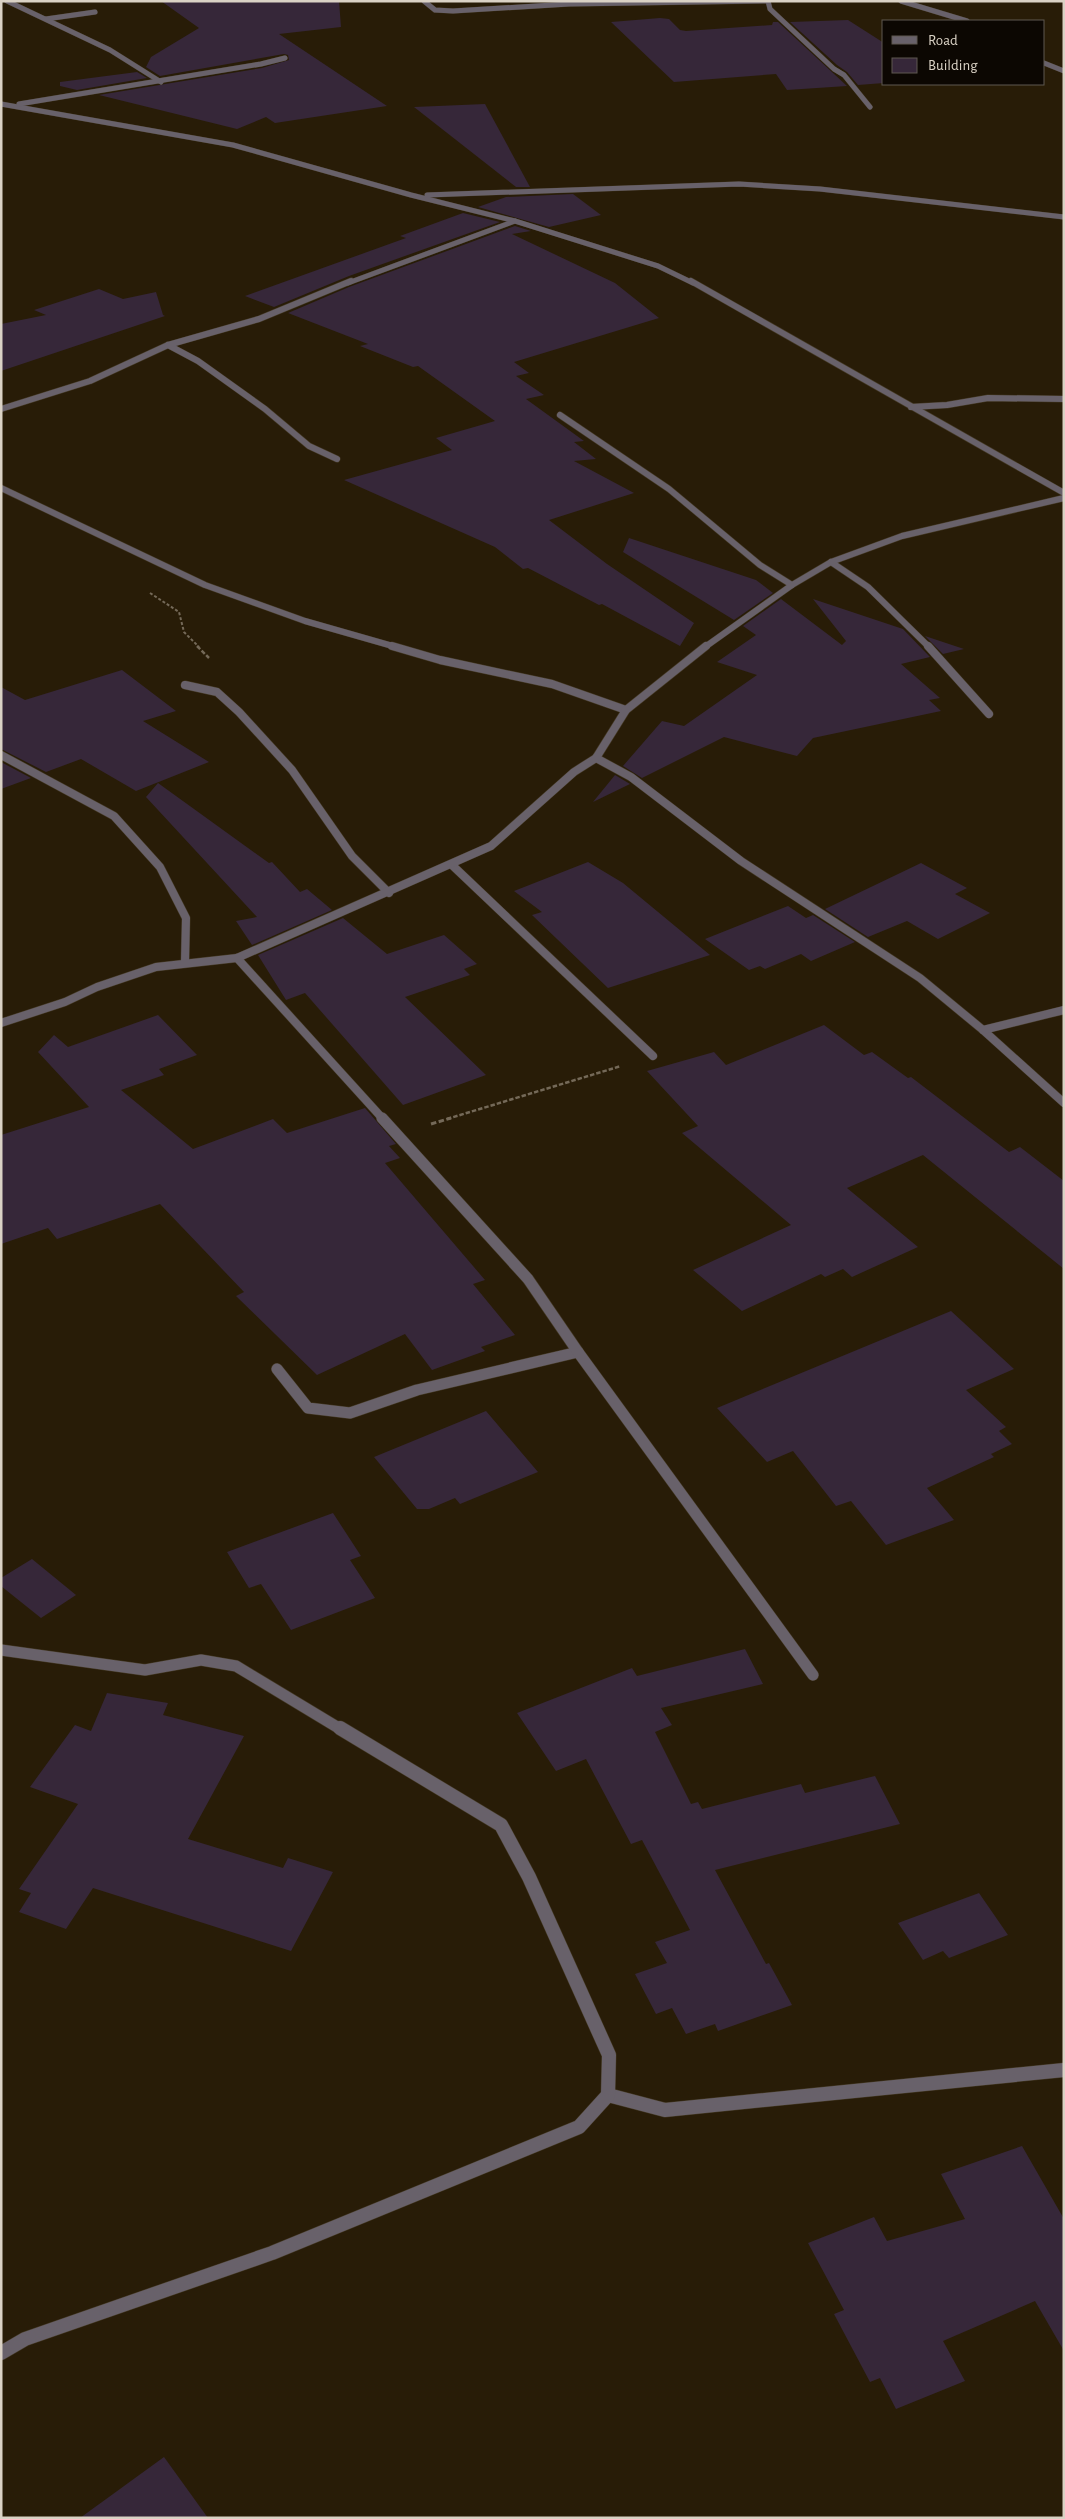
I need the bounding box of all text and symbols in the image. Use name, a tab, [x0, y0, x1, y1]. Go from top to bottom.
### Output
legend	[882, 20, 1045, 85]
text: Road	[928, 33, 958, 48]
text: Building	[928, 58, 978, 73]

